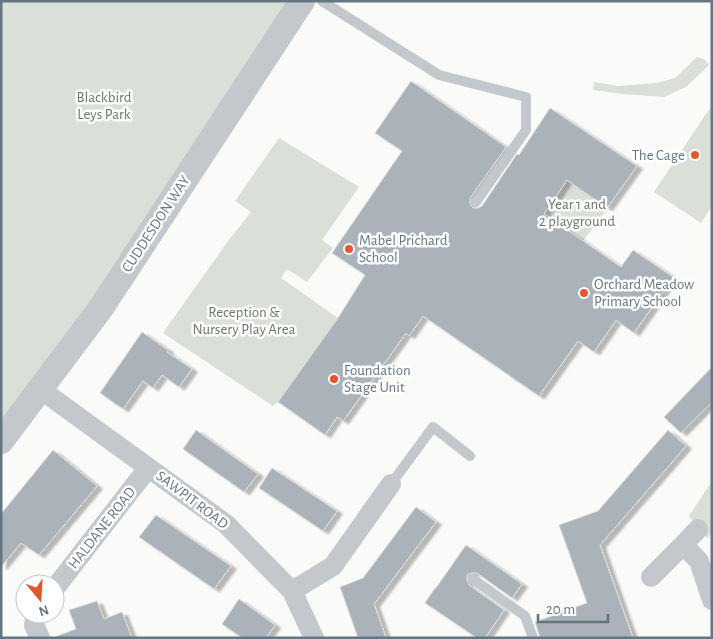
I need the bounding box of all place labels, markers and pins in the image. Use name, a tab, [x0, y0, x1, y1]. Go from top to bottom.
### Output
place label: The Cage	[632, 148, 685, 163]
marker: The Cage	[689, 149, 701, 161]
place label: Mabel Prichard School	[359, 233, 448, 265]
marker: Mabel Prichard School	[343, 243, 355, 255]
place label: Orchard Meadow Primary School	[594, 277, 694, 309]
marker: Orchard Meadow Primary School	[578, 287, 590, 299]
place label: Foundation Stage Unit	[344, 363, 411, 395]
marker: Foundation Stage Unit	[328, 373, 340, 385]

